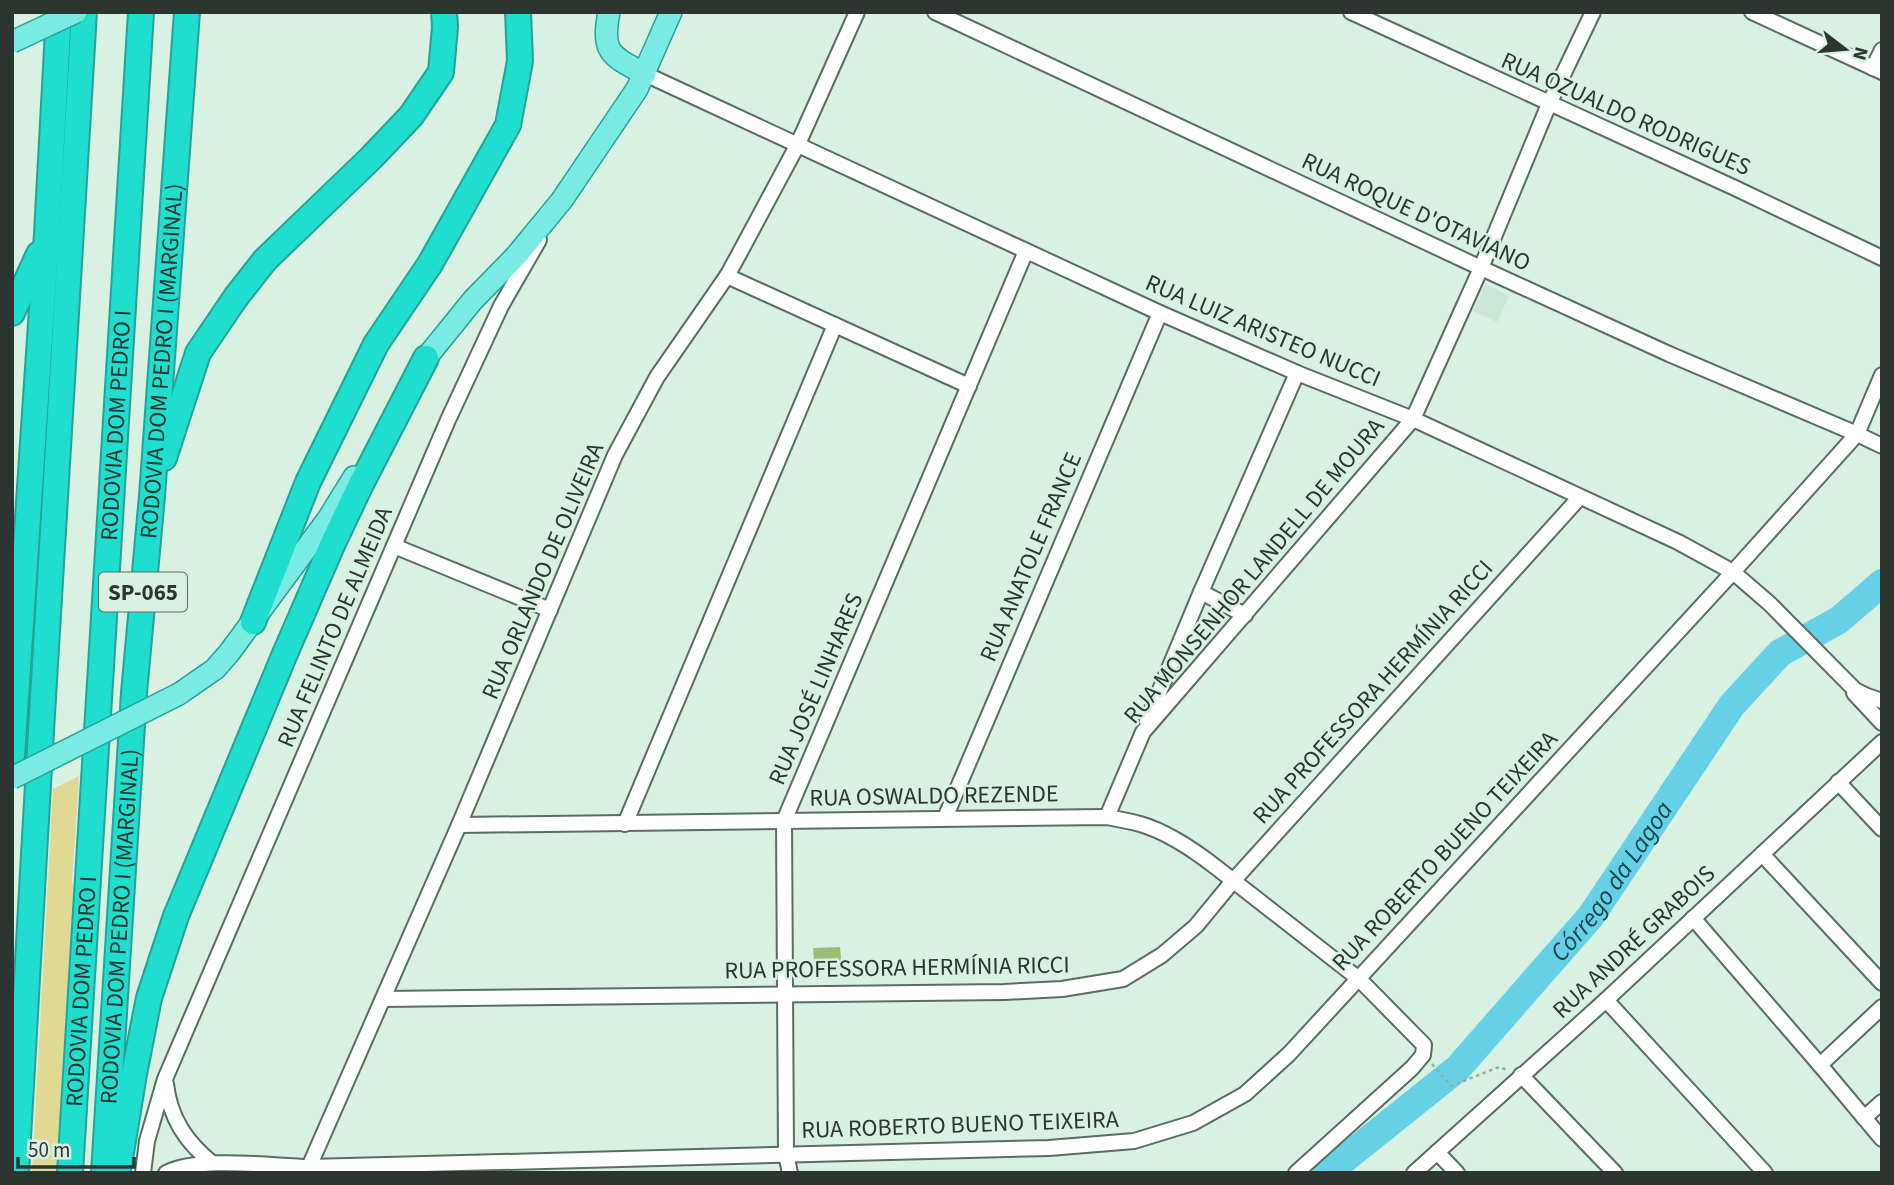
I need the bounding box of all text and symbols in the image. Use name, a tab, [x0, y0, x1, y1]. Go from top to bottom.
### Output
north arrow	[1810, 14, 1880, 84]
street label: RUA OZUALDO RODRIGUES	[1496, 43, 1756, 185]
text: N	[1845, 43, 1875, 63]
street label: RUA ROQUE D'OTAVIANO	[1296, 144, 1536, 280]
street label: RODOVIA DOM PEDRO I (MARGINAL)	[131, 182, 192, 540]
street label: RUA LUIZ ARISTEO NUCCI	[1140, 266, 1386, 396]
street label: RODOVIA DOM PEDRO I	[91, 309, 140, 542]
street label: RUA MONSENHOR LANDELL DE MOURA	[1115, 410, 1393, 732]
street label: RUA ORLANDO DE OLIVEIRA	[473, 437, 613, 705]
street label: RUA ANATOLE FRANCE	[971, 447, 1091, 667]
street label: RUA FELINTO DE ALMEIDA	[268, 501, 402, 753]
street label: RUA PROFESSORA HERMÍNIA RICCI	[1244, 552, 1502, 832]
road number: SP-065	[99, 572, 187, 612]
street label: RUA JOSÉ LINHARES	[760, 588, 872, 790]
street label: RUA ROBERTO BUENO TEIXEIRA	[1324, 723, 1566, 979]
street label: RODOVIA DOM PEDRO I (MARGINAL)	[91, 748, 148, 1105]
street label: RUA OSWALDO REZENDE	[809, 776, 1059, 816]
water label: Córrego da Lagoa	[1541, 793, 1681, 969]
street label: RUA ANDRÉ GRABOIS	[1545, 857, 1723, 1027]
street label: RODOVIA DOM PEDRO I	[57, 875, 106, 1108]
street label: RUA PROFESSORA HERMÍNIA RICCI	[724, 947, 1070, 989]
street label: RUA ROBERTO BUENO TEIXEIRA	[801, 1102, 1119, 1148]
scale bar	[18, 1126, 133, 1170]
text: 50 m	[28, 1135, 70, 1165]

